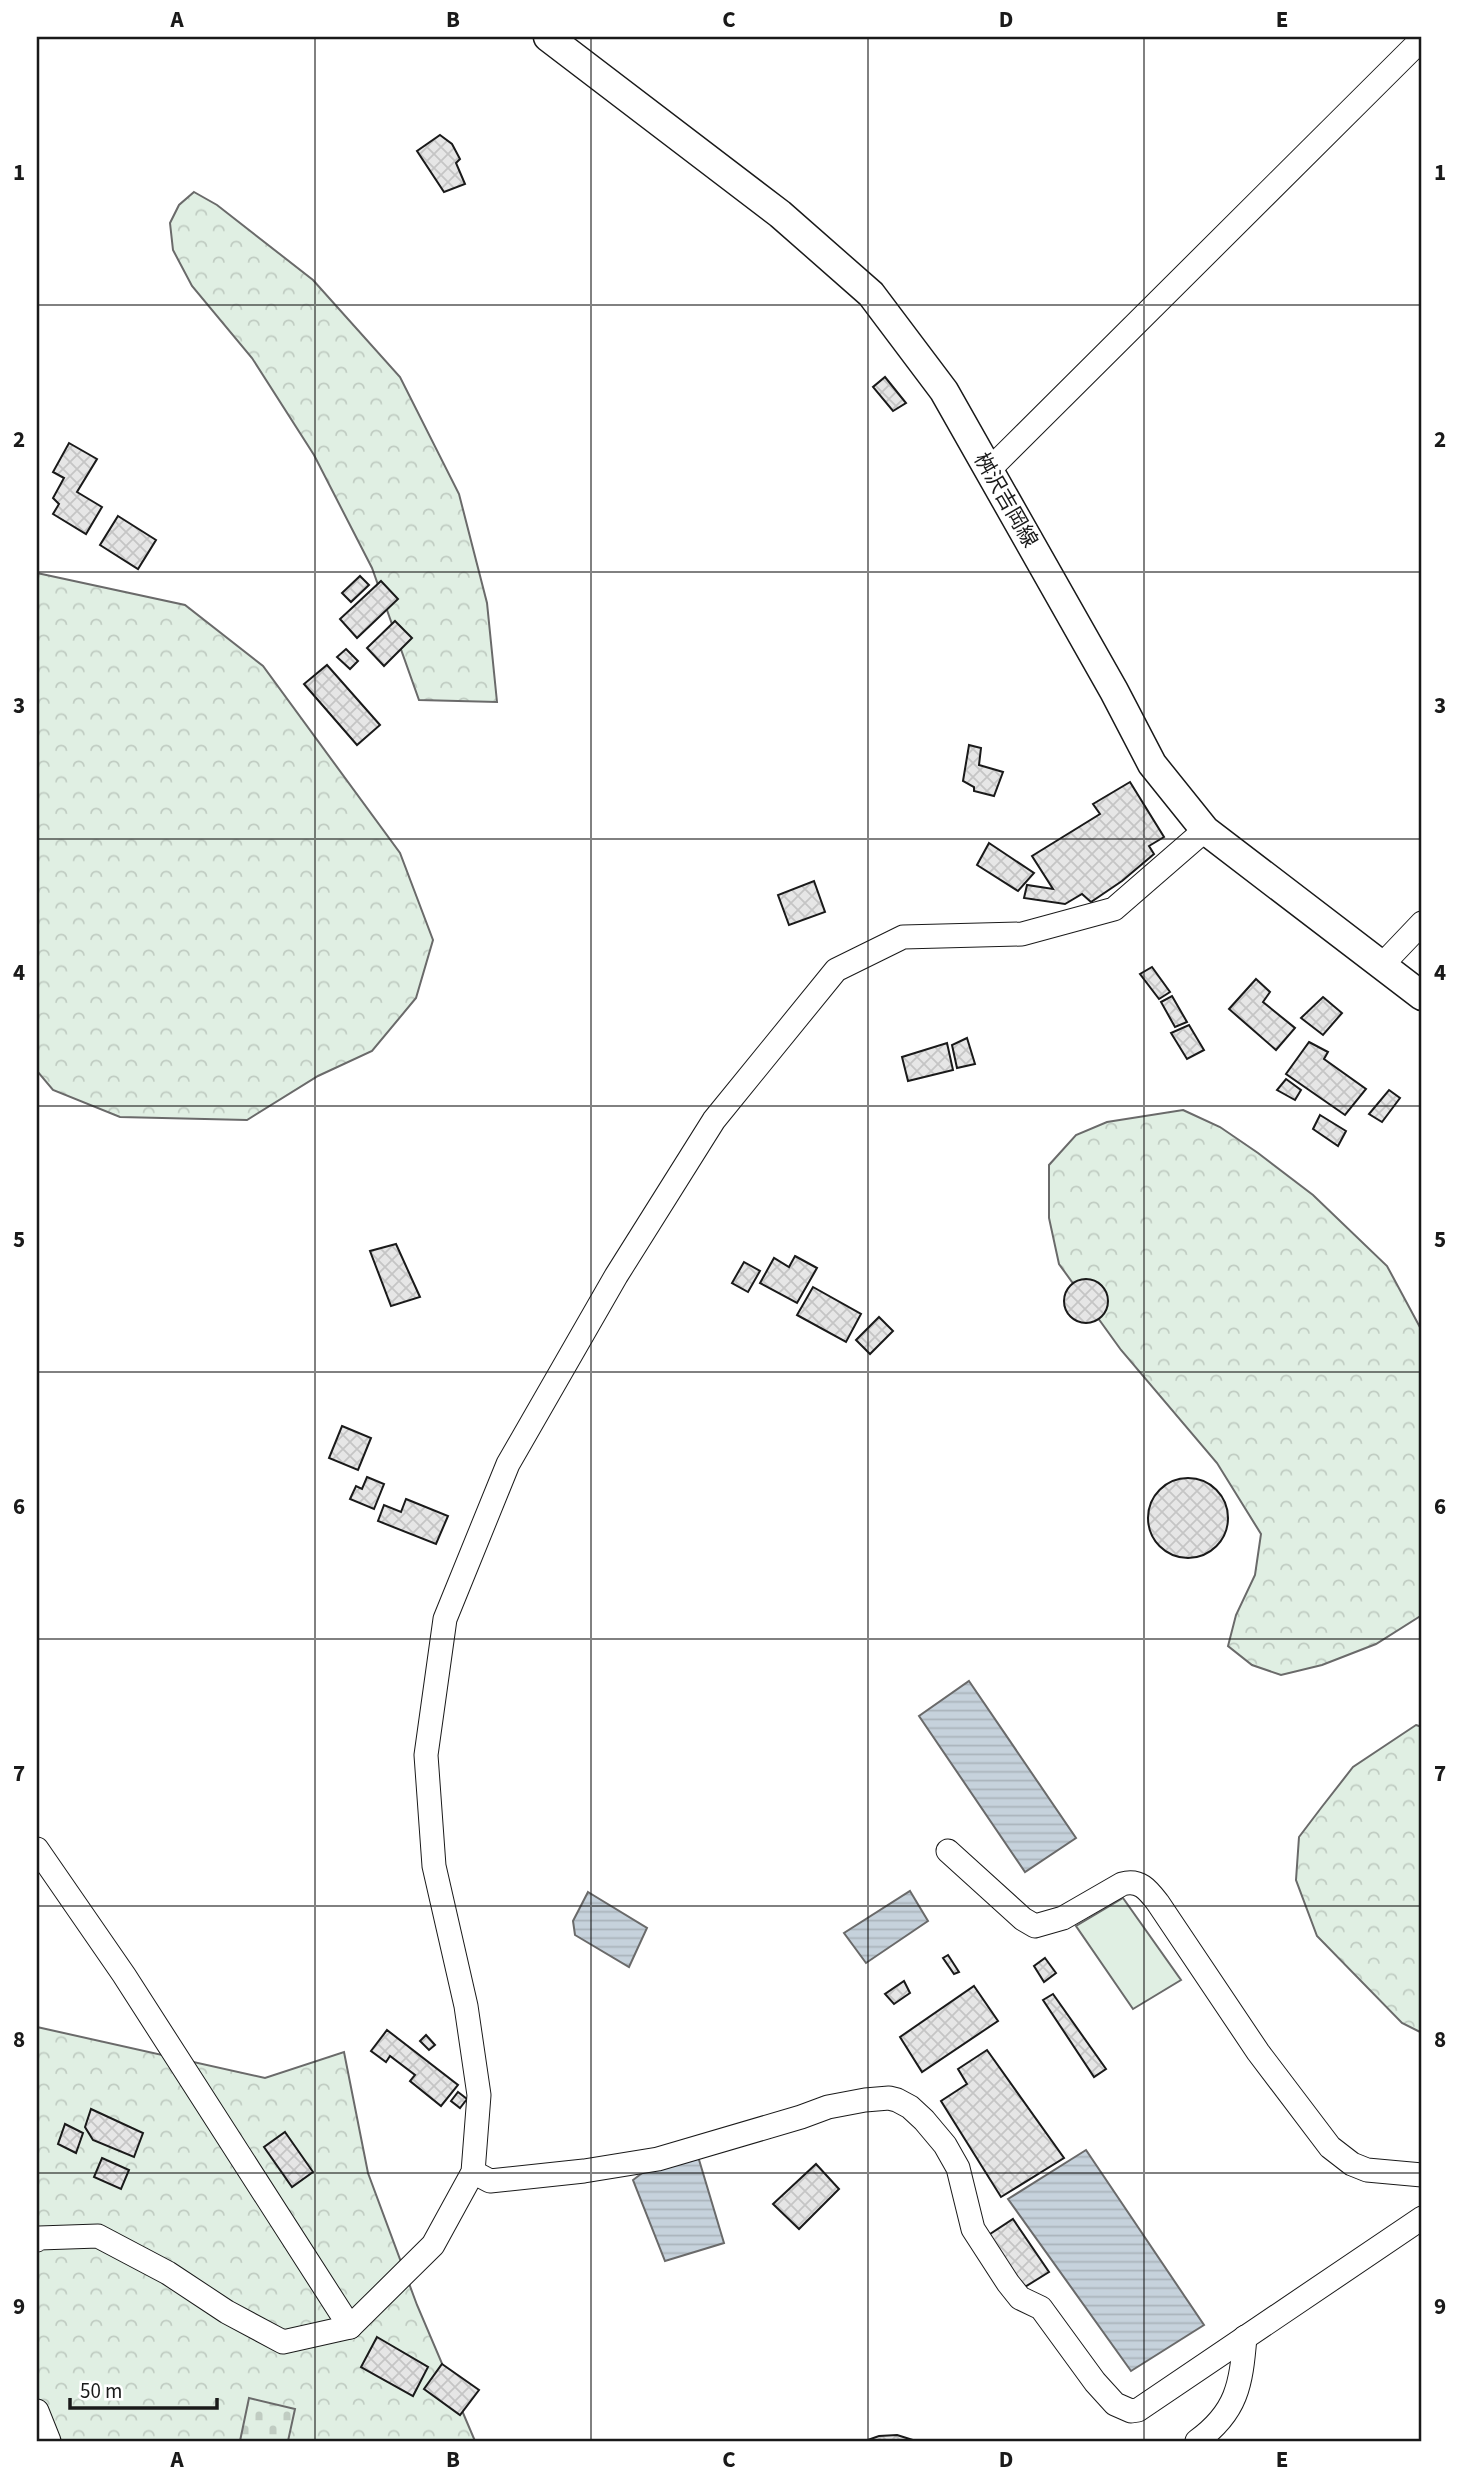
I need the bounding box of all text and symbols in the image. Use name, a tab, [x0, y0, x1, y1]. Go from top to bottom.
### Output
text: A	[169, 3, 184, 36]
text: B	[446, 3, 460, 36]
text: C	[722, 3, 736, 36]
text: D	[999, 3, 1013, 36]
text: E	[1276, 3, 1288, 36]
text: 1	[13, 156, 25, 189]
text: 1	[1434, 156, 1446, 189]
text: 2	[13, 423, 25, 456]
text: 2	[1434, 423, 1446, 456]
street label: 桝沢吉岡線	[967, 447, 1045, 553]
text: 3	[13, 689, 25, 722]
text: 3	[1434, 689, 1446, 722]
text: 4	[13, 956, 25, 989]
text: 4	[1434, 956, 1446, 989]
text: 5	[13, 1223, 25, 1256]
text: 5	[1434, 1223, 1446, 1256]
text: 6	[13, 1490, 25, 1523]
text: 6	[1434, 1490, 1446, 1523]
text: 7	[13, 1757, 25, 1790]
text: 7	[1434, 1757, 1446, 1790]
text: 8	[13, 2023, 25, 2056]
text: 8	[1434, 2023, 1446, 2056]
text: 9	[13, 2290, 25, 2323]
text: 9	[1434, 2290, 1446, 2323]
scale bar	[70, 2366, 217, 2410]
text: 50 m	[80, 2376, 122, 2406]
text: A	[169, 2443, 184, 2476]
text: B	[446, 2443, 460, 2476]
text: C	[722, 2443, 736, 2476]
text: D	[999, 2443, 1013, 2476]
text: E	[1276, 2443, 1288, 2476]

